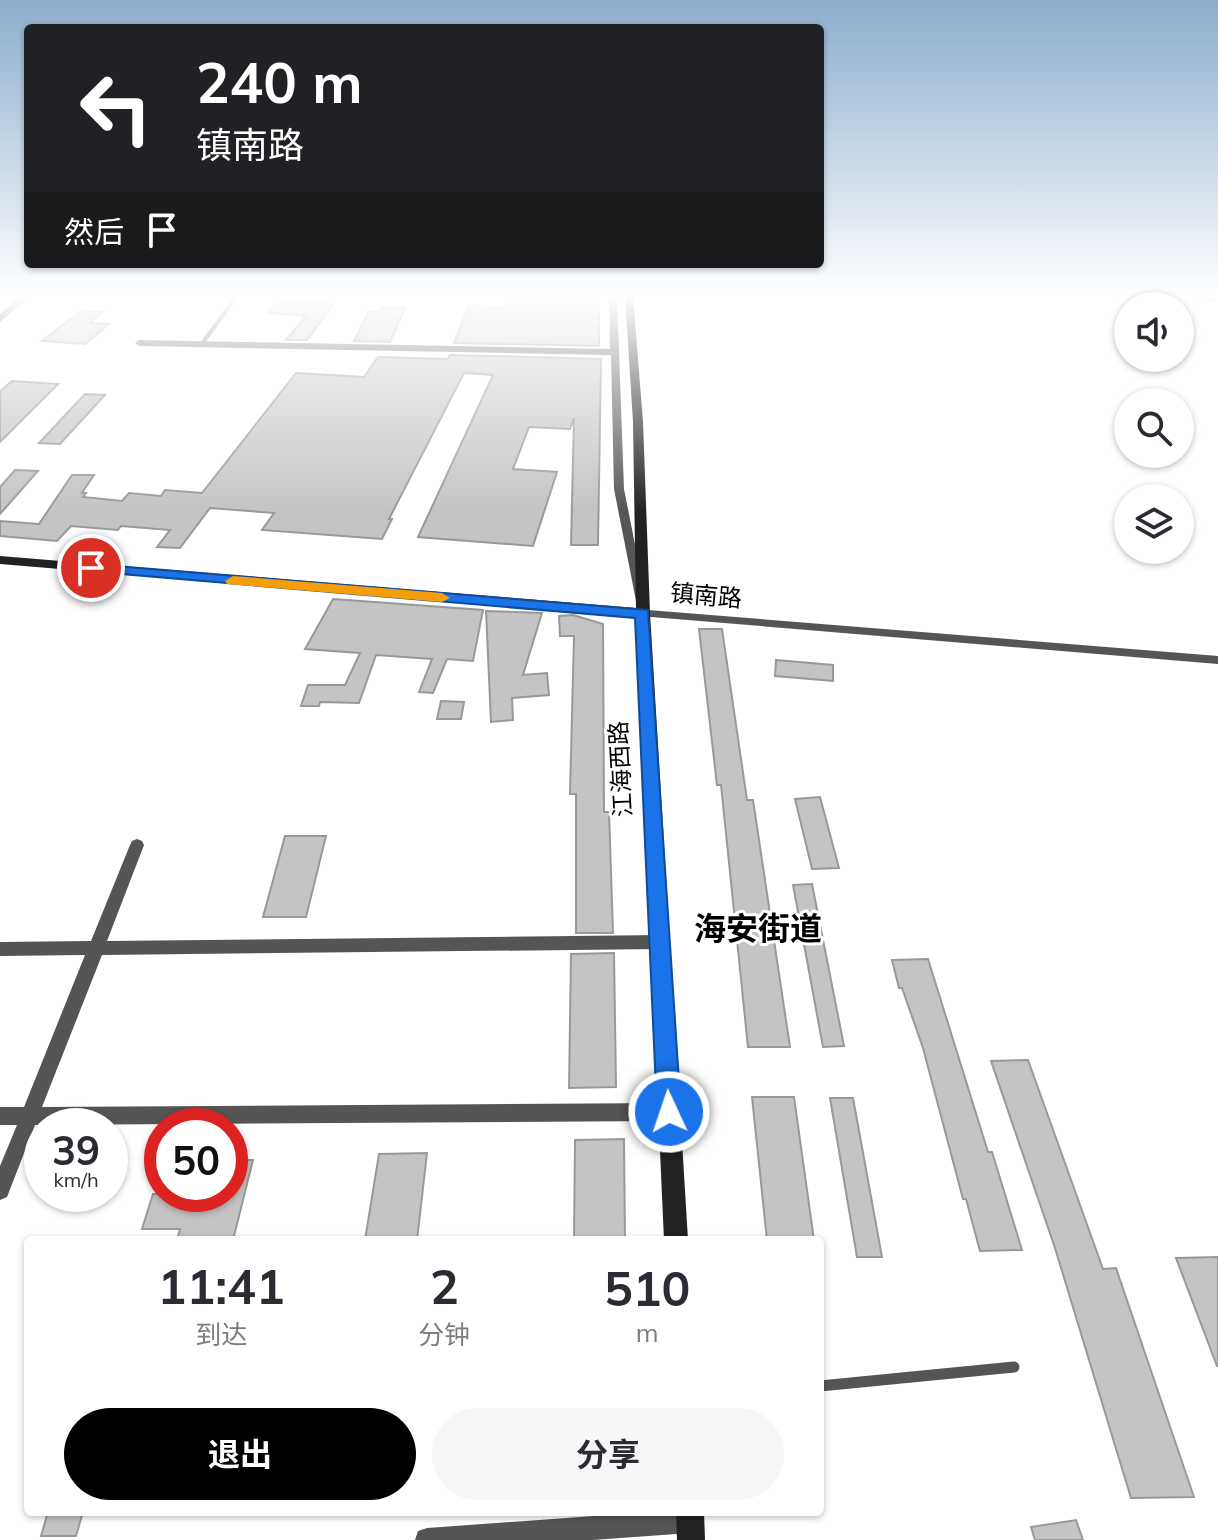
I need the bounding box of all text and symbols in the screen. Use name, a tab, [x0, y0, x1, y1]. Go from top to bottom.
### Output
text: 240 m	[196, 47, 363, 117]
icon: left	[64, 56, 168, 160]
text: 镇南路	[196, 122, 304, 167]
icon: arrive	[140, 208, 184, 252]
text: 然后	[64, 213, 124, 251]
map controls	[1114, 292, 1194, 564]
button: sound	[1114, 292, 1194, 372]
button: search	[1114, 388, 1194, 468]
button: layers	[1114, 484, 1194, 564]
pin	[57, 534, 125, 602]
icon: arrive	[69, 546, 113, 590]
street label: 镇南路	[669, 577, 743, 613]
street label: 江海西路	[603, 720, 637, 818]
district label: 海安街道	[694, 908, 822, 948]
position arrow	[627, 1070, 711, 1154]
speed limit sign: 50	[144, 1108, 248, 1212]
text: 39	[52, 1125, 100, 1175]
text: km/h	[53, 1167, 99, 1192]
text: 11:41	[158, 1256, 285, 1316]
text: 2	[430, 1256, 459, 1316]
text: 510	[604, 1258, 690, 1318]
text: m	[636, 1316, 659, 1349]
text: 到达	[195, 1318, 247, 1351]
text: 分钟	[418, 1318, 470, 1351]
button: 退出	[64, 1408, 416, 1500]
button: 分享	[432, 1408, 784, 1500]

